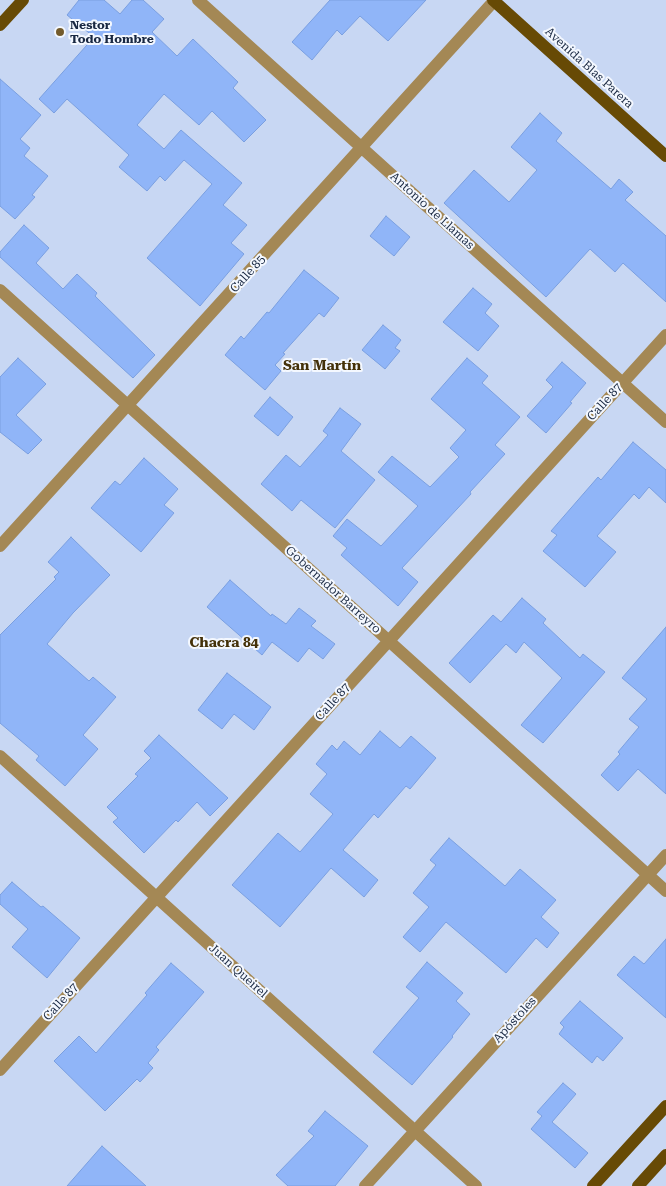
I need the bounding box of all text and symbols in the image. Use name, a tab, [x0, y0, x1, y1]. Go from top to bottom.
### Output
place label: Nestor Todo Hombre	[70, 18, 154, 46]
street label: Avenida Blas Parera	[542, 25, 636, 111]
marker: Nestor Todo Hombre	[54, 26, 66, 38]
street label: Antonio de Llamas	[387, 170, 477, 252]
street label: Calle 85	[227, 252, 269, 296]
district label: San Martín	[283, 358, 361, 374]
street label: Calle 87	[584, 380, 626, 424]
street label: Gobernador Barreyro	[282, 543, 384, 637]
district label: Chacra 84	[189, 635, 259, 651]
street label: Calle 87	[312, 680, 354, 724]
street label: Juan Queirel	[206, 941, 270, 1001]
street label: Calle 87	[40, 980, 82, 1024]
street label: Apóstoles	[491, 994, 539, 1046]

